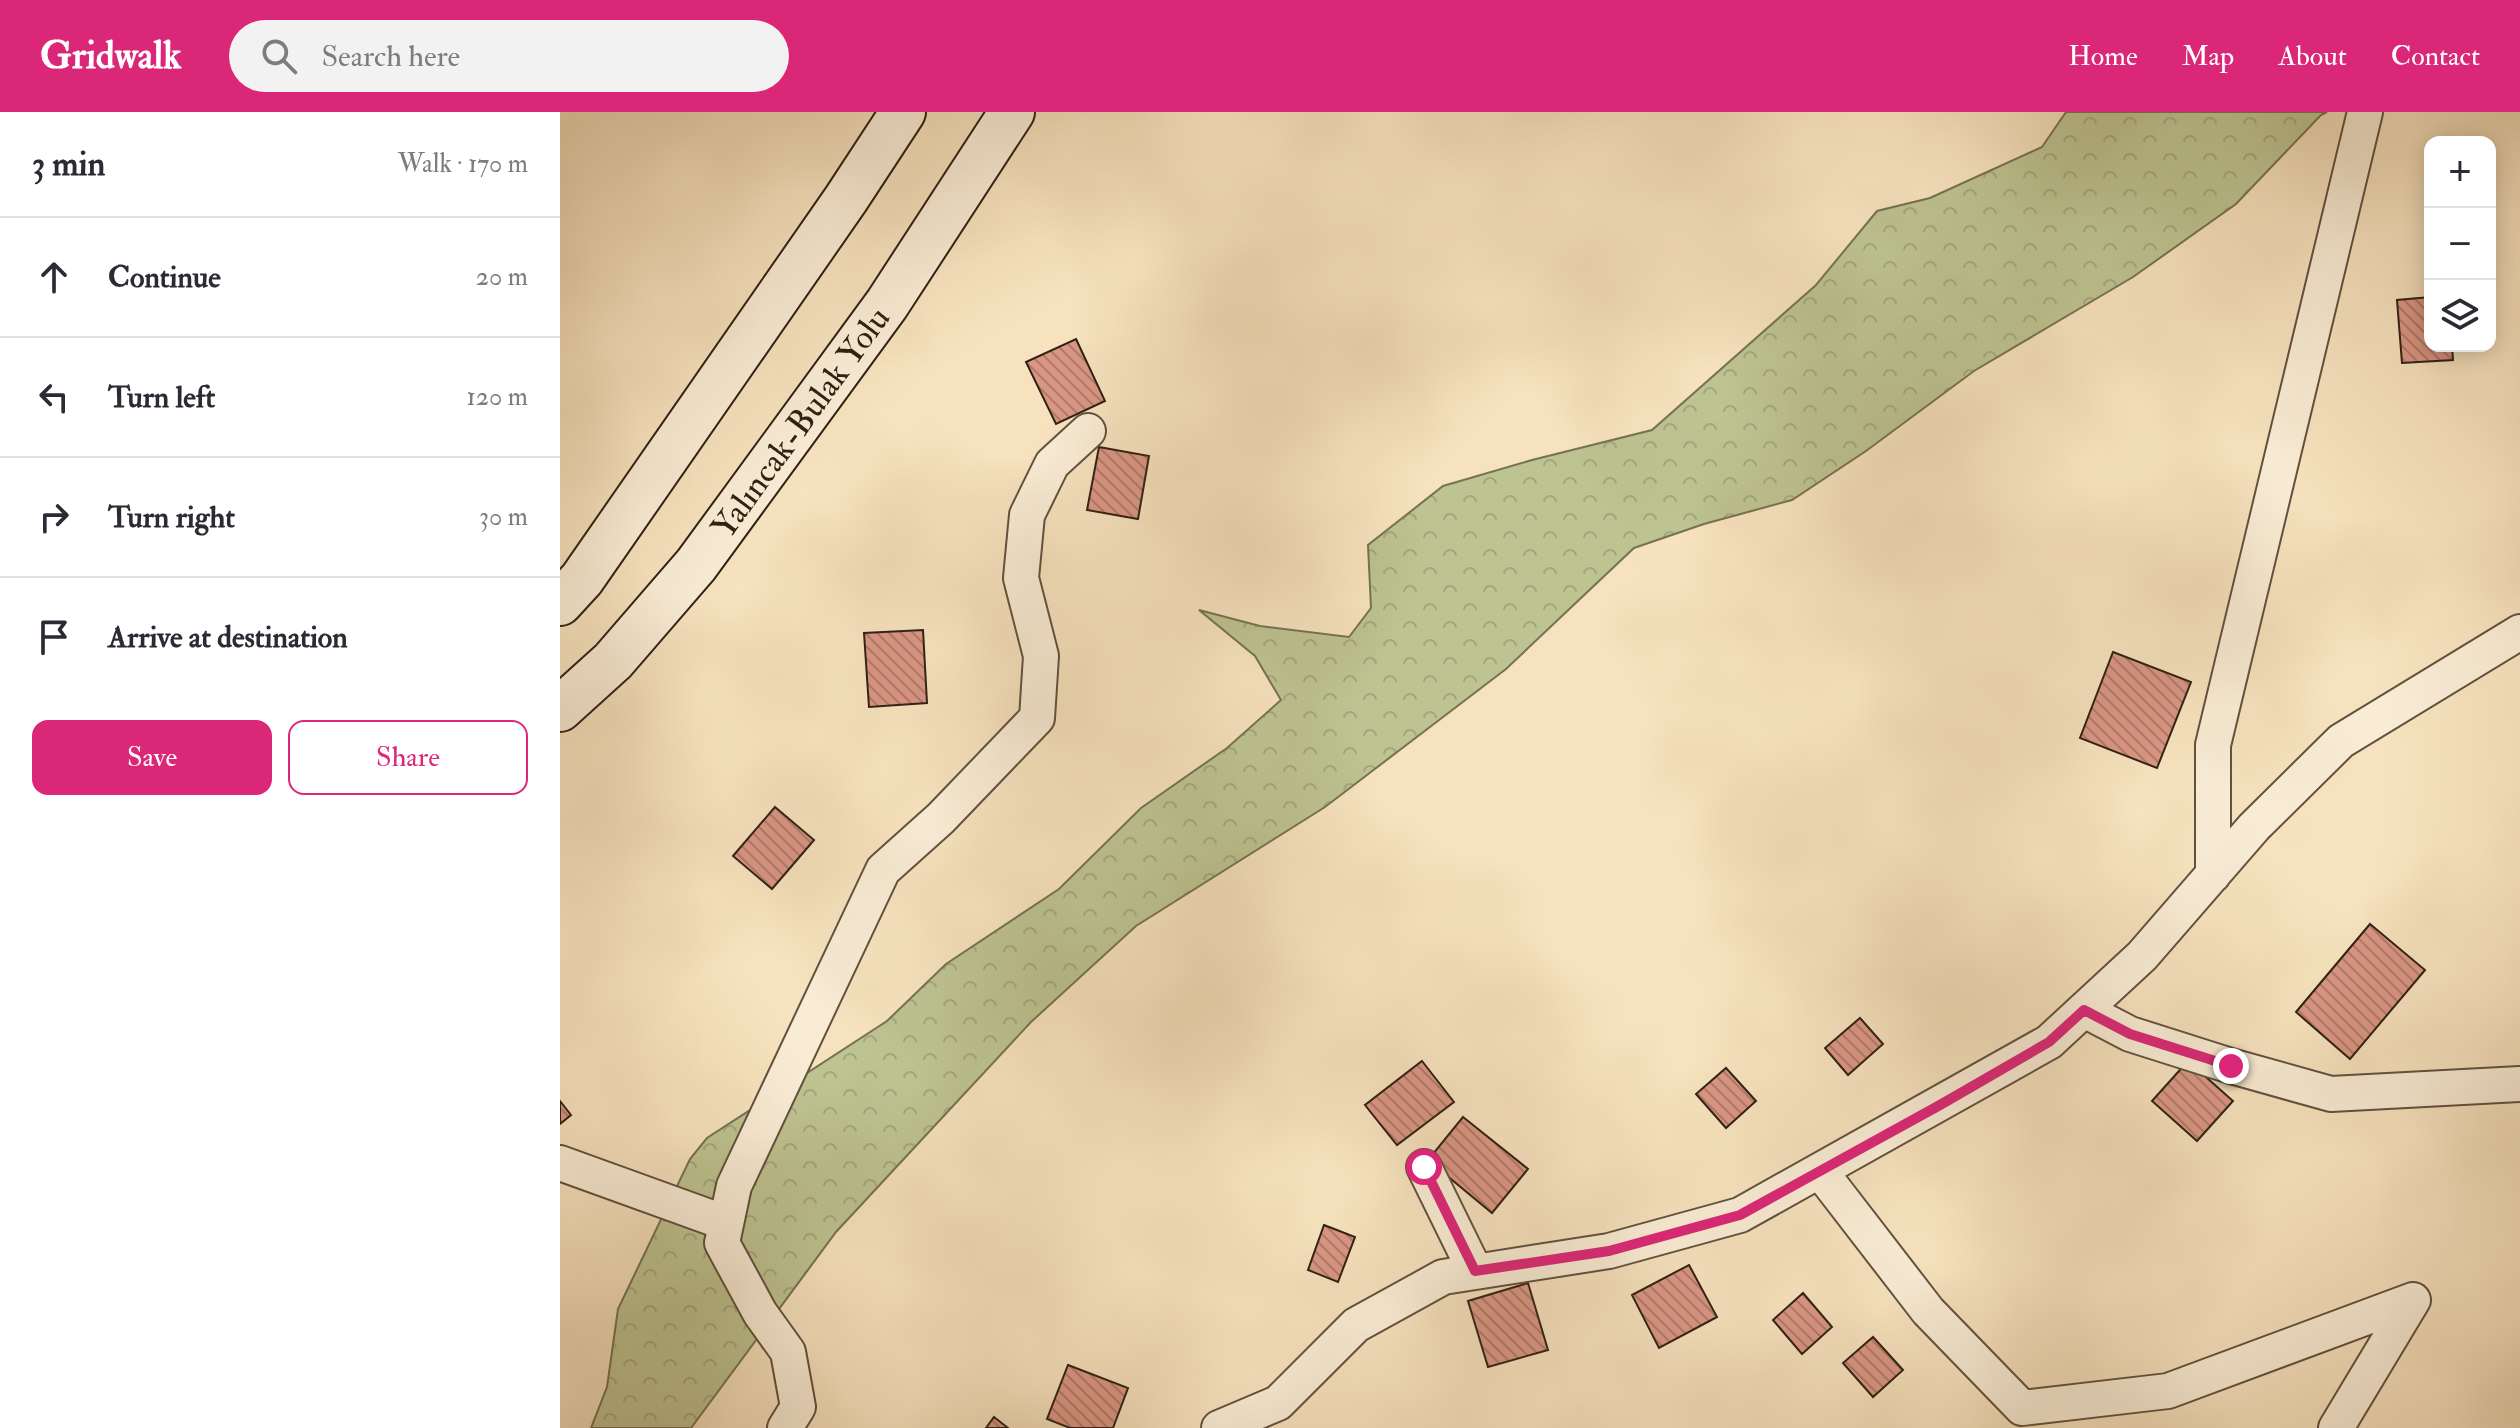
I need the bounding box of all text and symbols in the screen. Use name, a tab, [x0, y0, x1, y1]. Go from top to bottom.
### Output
search box	[229, 20, 789, 92]
text: Gridwalk	[40, 32, 181, 80]
icon: search	[257, 34, 301, 78]
text: Search here	[321, 38, 460, 75]
text: Home	[2068, 39, 2138, 74]
text: Map	[2182, 39, 2234, 74]
text: About	[2278, 39, 2347, 74]
text: Contact	[2391, 39, 2480, 74]
map controls	[2424, 136, 2496, 352]
button: +	[2424, 136, 2496, 208]
text: 3 min	[32, 143, 105, 186]
text: Walk · 170 m	[398, 148, 528, 180]
button: −	[2424, 208, 2496, 280]
icon: ahead	[32, 255, 76, 299]
text: Continue	[108, 259, 221, 296]
text: 20 m	[476, 261, 528, 293]
button: layers	[2424, 280, 2496, 352]
street label: Yalıncak-Bulak Yolu	[703, 298, 900, 547]
icon: left	[32, 375, 76, 419]
text: Turn left	[108, 379, 215, 416]
text: 120 m	[467, 381, 528, 413]
icon: right	[32, 495, 76, 539]
text: Turn right	[108, 499, 235, 536]
text: 30 m	[479, 501, 528, 533]
icon: arrive	[32, 615, 76, 659]
text: Arrive at destination	[108, 619, 348, 656]
button: Save	[32, 720, 272, 795]
button: Share	[288, 720, 528, 795]
route end	[2213, 1048, 2249, 1084]
route start	[1406, 1149, 1442, 1185]

